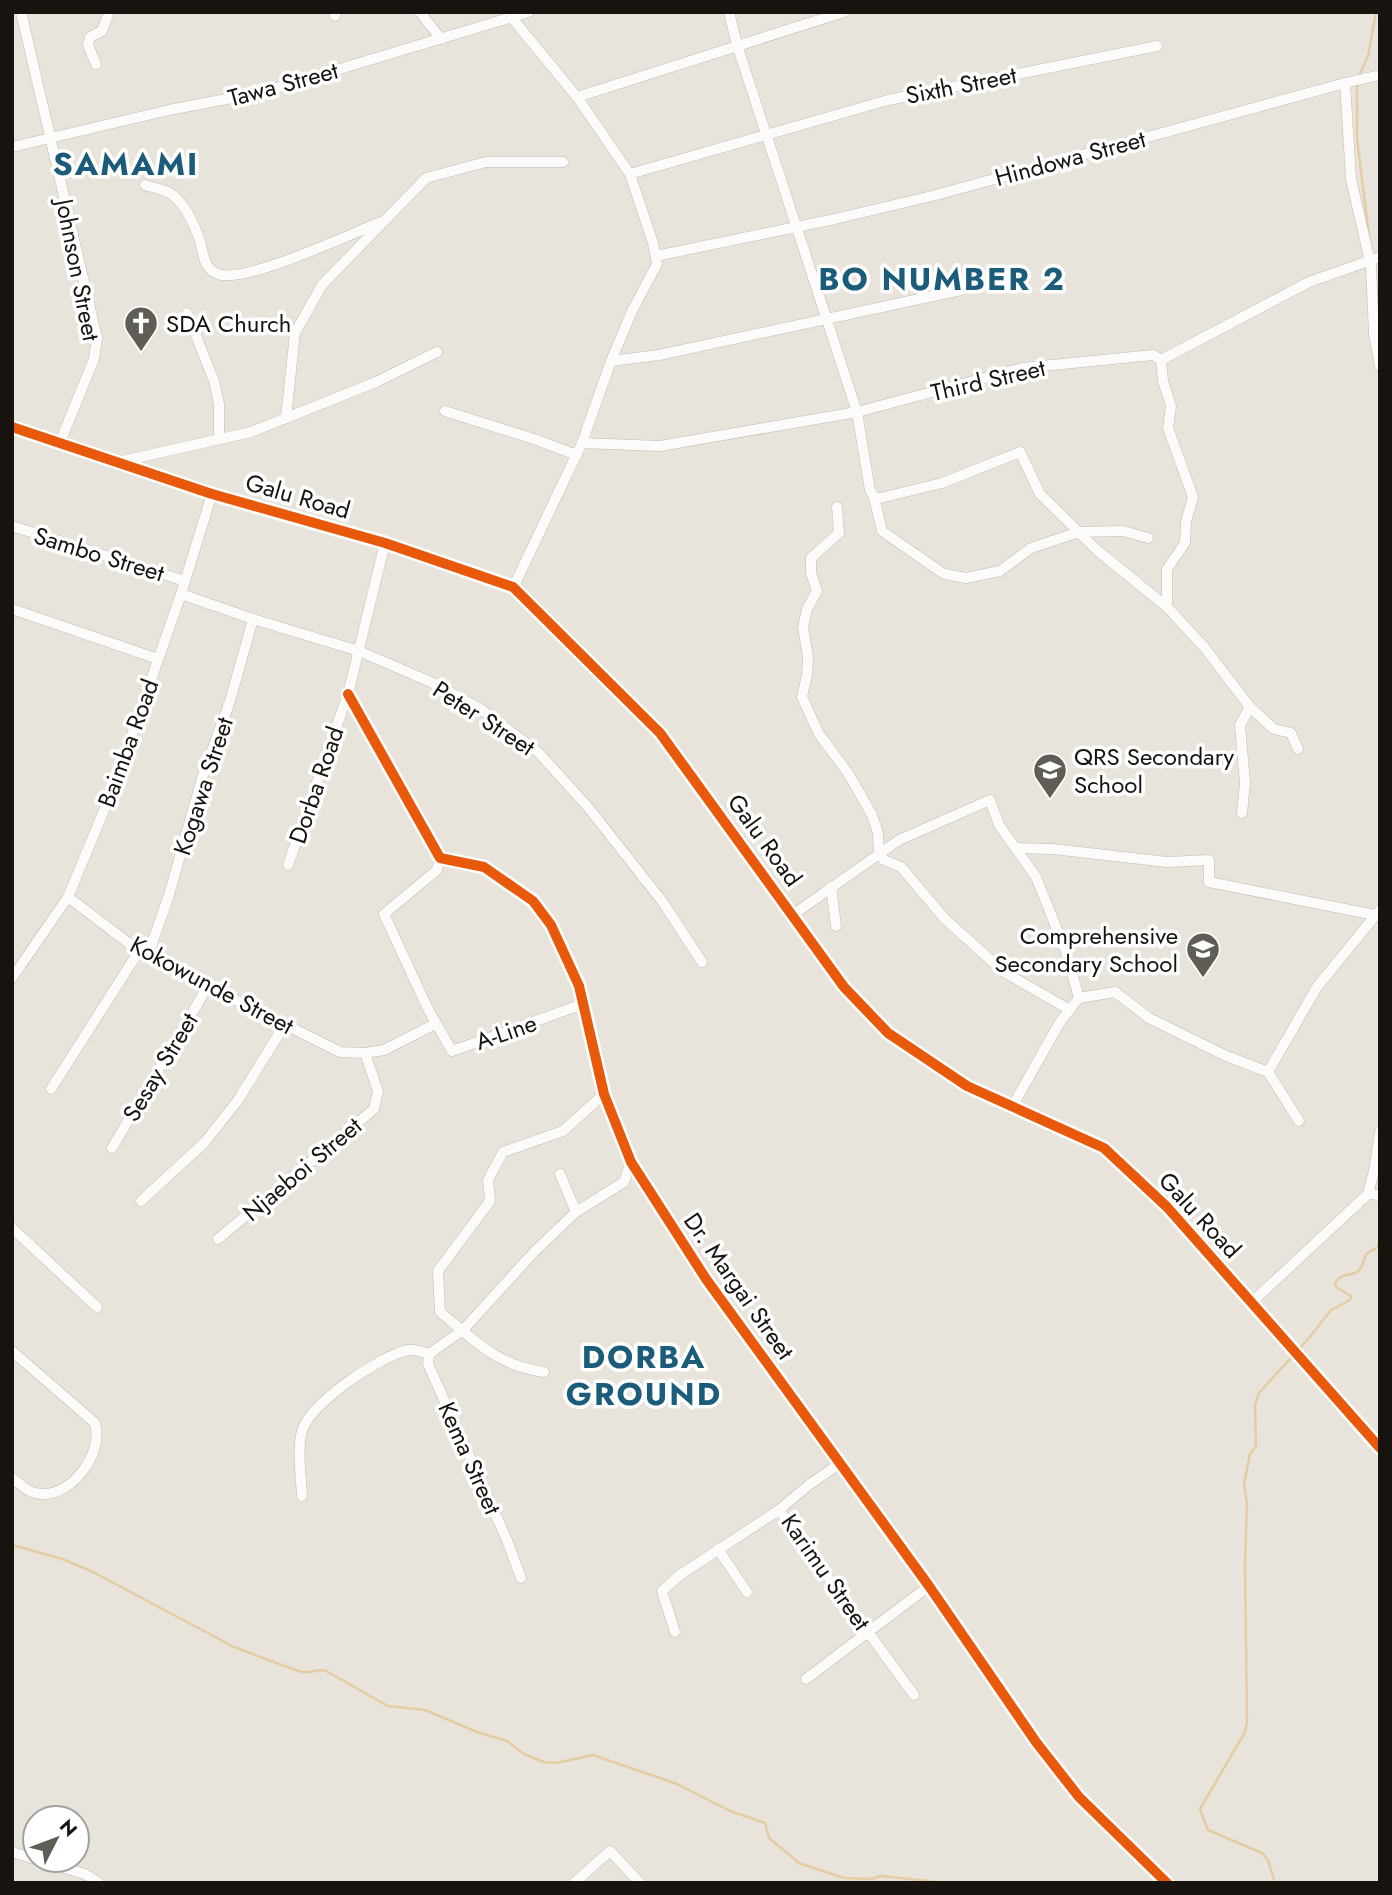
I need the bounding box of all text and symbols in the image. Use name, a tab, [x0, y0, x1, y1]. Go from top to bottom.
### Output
street label: Tawa Street	[224, 52, 342, 115]
street label: Sixth Street	[903, 57, 1020, 113]
street label: Hindowa Street	[991, 121, 1149, 195]
district label: SAMAMI	[53, 141, 199, 187]
street label: Johnson Street	[47, 193, 109, 344]
district label: BO NUMBER 2	[818, 256, 1066, 302]
church icon: SDA Church	[122, 304, 160, 353]
place label: SDA Church	[166, 306, 291, 341]
street label: Third Street	[927, 350, 1049, 410]
street label: Galu Road	[242, 464, 354, 528]
street label: Sambo Street	[29, 518, 169, 590]
street label: Peter Street	[426, 672, 542, 764]
street label: Baimba Road	[89, 674, 167, 812]
street label: Kogawa Street	[164, 712, 242, 860]
street label: Dorba Road	[280, 722, 352, 848]
place label: QRS Secondary School	[1074, 739, 1235, 802]
school or university icon: QRS Secondary School	[1031, 751, 1069, 800]
street label: Galu Road	[719, 786, 811, 894]
place label: Comprehensive Secondary School	[994, 918, 1178, 981]
street label: Kokowunde Street	[124, 927, 300, 1043]
school or university icon: Comprehensive Secondary School	[1184, 930, 1222, 979]
street label: A-Line	[471, 1005, 541, 1059]
street label: Sesay Street	[114, 1006, 206, 1128]
street label: Njaeboi Street	[235, 1109, 369, 1229]
street label: Galu Road	[1151, 1164, 1249, 1266]
street label: Dr. Margai Street	[675, 1205, 803, 1367]
district label: DORBA GROUND	[566, 1334, 722, 1417]
street label: Kema Street	[430, 1396, 510, 1520]
street label: Karimu Street	[773, 1507, 879, 1638]
north arrow	[21, 1804, 91, 1874]
text: N	[53, 1813, 83, 1843]

